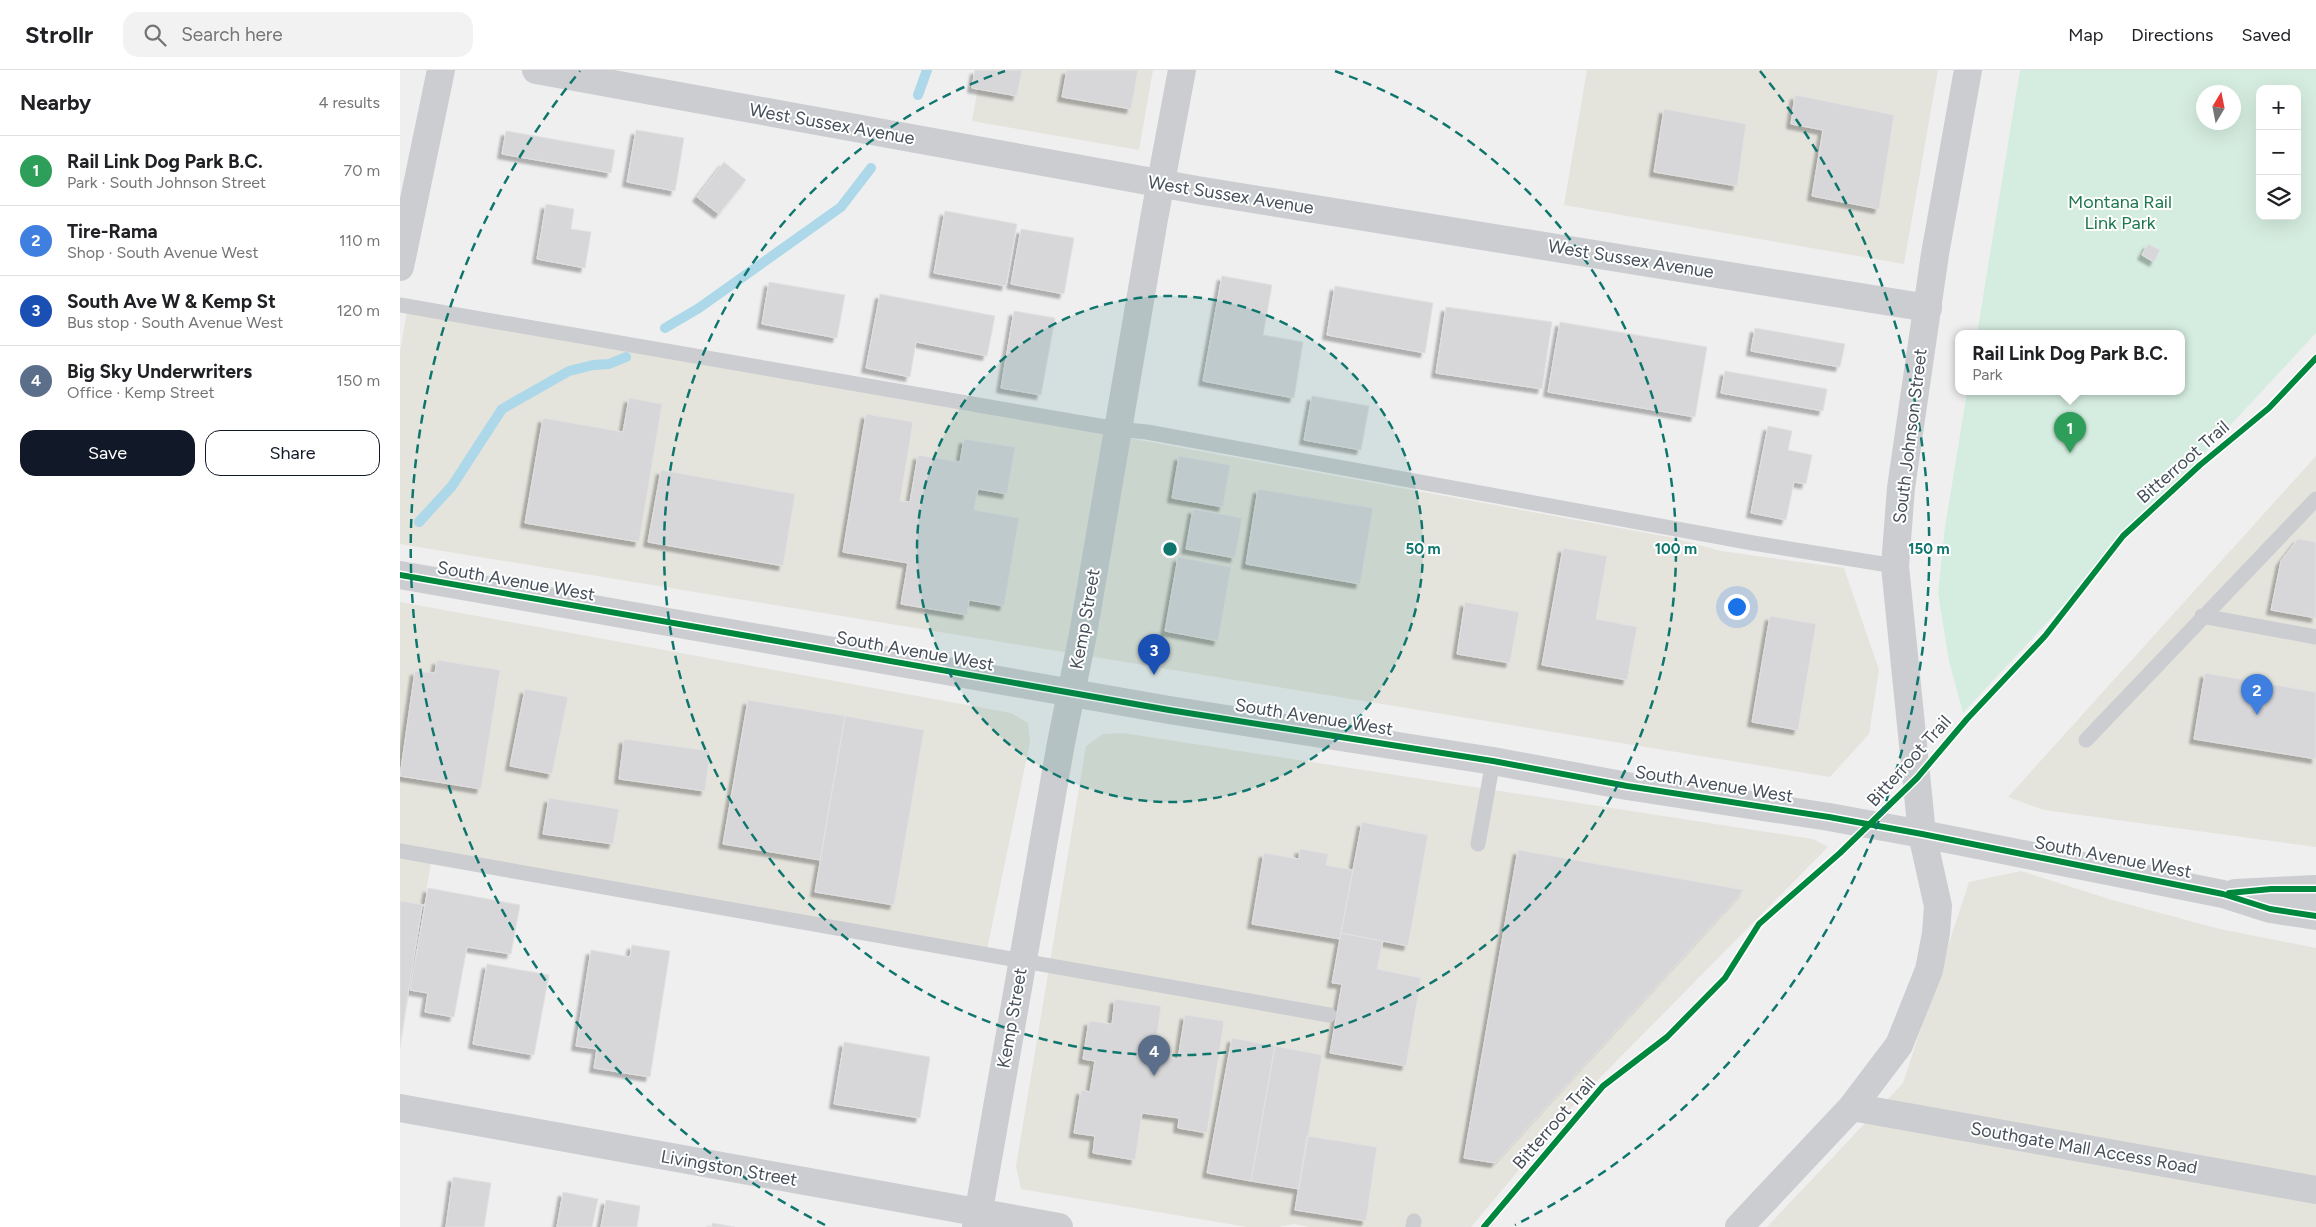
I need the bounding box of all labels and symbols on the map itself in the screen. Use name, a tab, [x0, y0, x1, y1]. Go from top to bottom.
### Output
north arrow	[2196, 85, 2241, 130]
street label: West Sussex Avenue	[748, 99, 917, 149]
street label: West Sussex Avenue	[1147, 171, 1316, 219]
park label: Montana Rail Link Park	[2068, 191, 2172, 234]
street label: West Sussex Avenue	[1547, 235, 1716, 283]
street label: South Johnson Street	[1888, 347, 1932, 525]
pin: 1	[2054, 412, 2086, 453]
street label: Bitterroot Trail	[2132, 416, 2234, 508]
centre of rings	[1161, 540, 1179, 558]
text: 50 m	[1405, 540, 1441, 558]
text: 100 m	[1655, 540, 1697, 558]
text: 150 m	[1908, 540, 1950, 558]
street label: South Avenue West	[435, 556, 597, 606]
street label: Kemp Street	[1065, 567, 1105, 671]
your location	[1724, 594, 1750, 620]
street label: South Avenue West	[834, 626, 996, 676]
pin: 3	[1138, 634, 1170, 675]
pin: 2	[2241, 674, 2273, 715]
street label: South Avenue West	[1233, 694, 1395, 740]
street label: Bitterroot Trail	[1862, 711, 1956, 811]
street label: South Avenue West	[1633, 761, 1795, 807]
street label: South Avenue West	[2033, 831, 2194, 883]
street label: Kemp Street	[992, 966, 1032, 1070]
pin: 4	[1138, 1035, 1170, 1076]
street label: Bitterroot Trail	[1508, 1072, 1600, 1174]
street label: Southgate Mall Access Road	[1969, 1117, 2199, 1179]
street label: Livingston Street	[659, 1145, 799, 1191]

